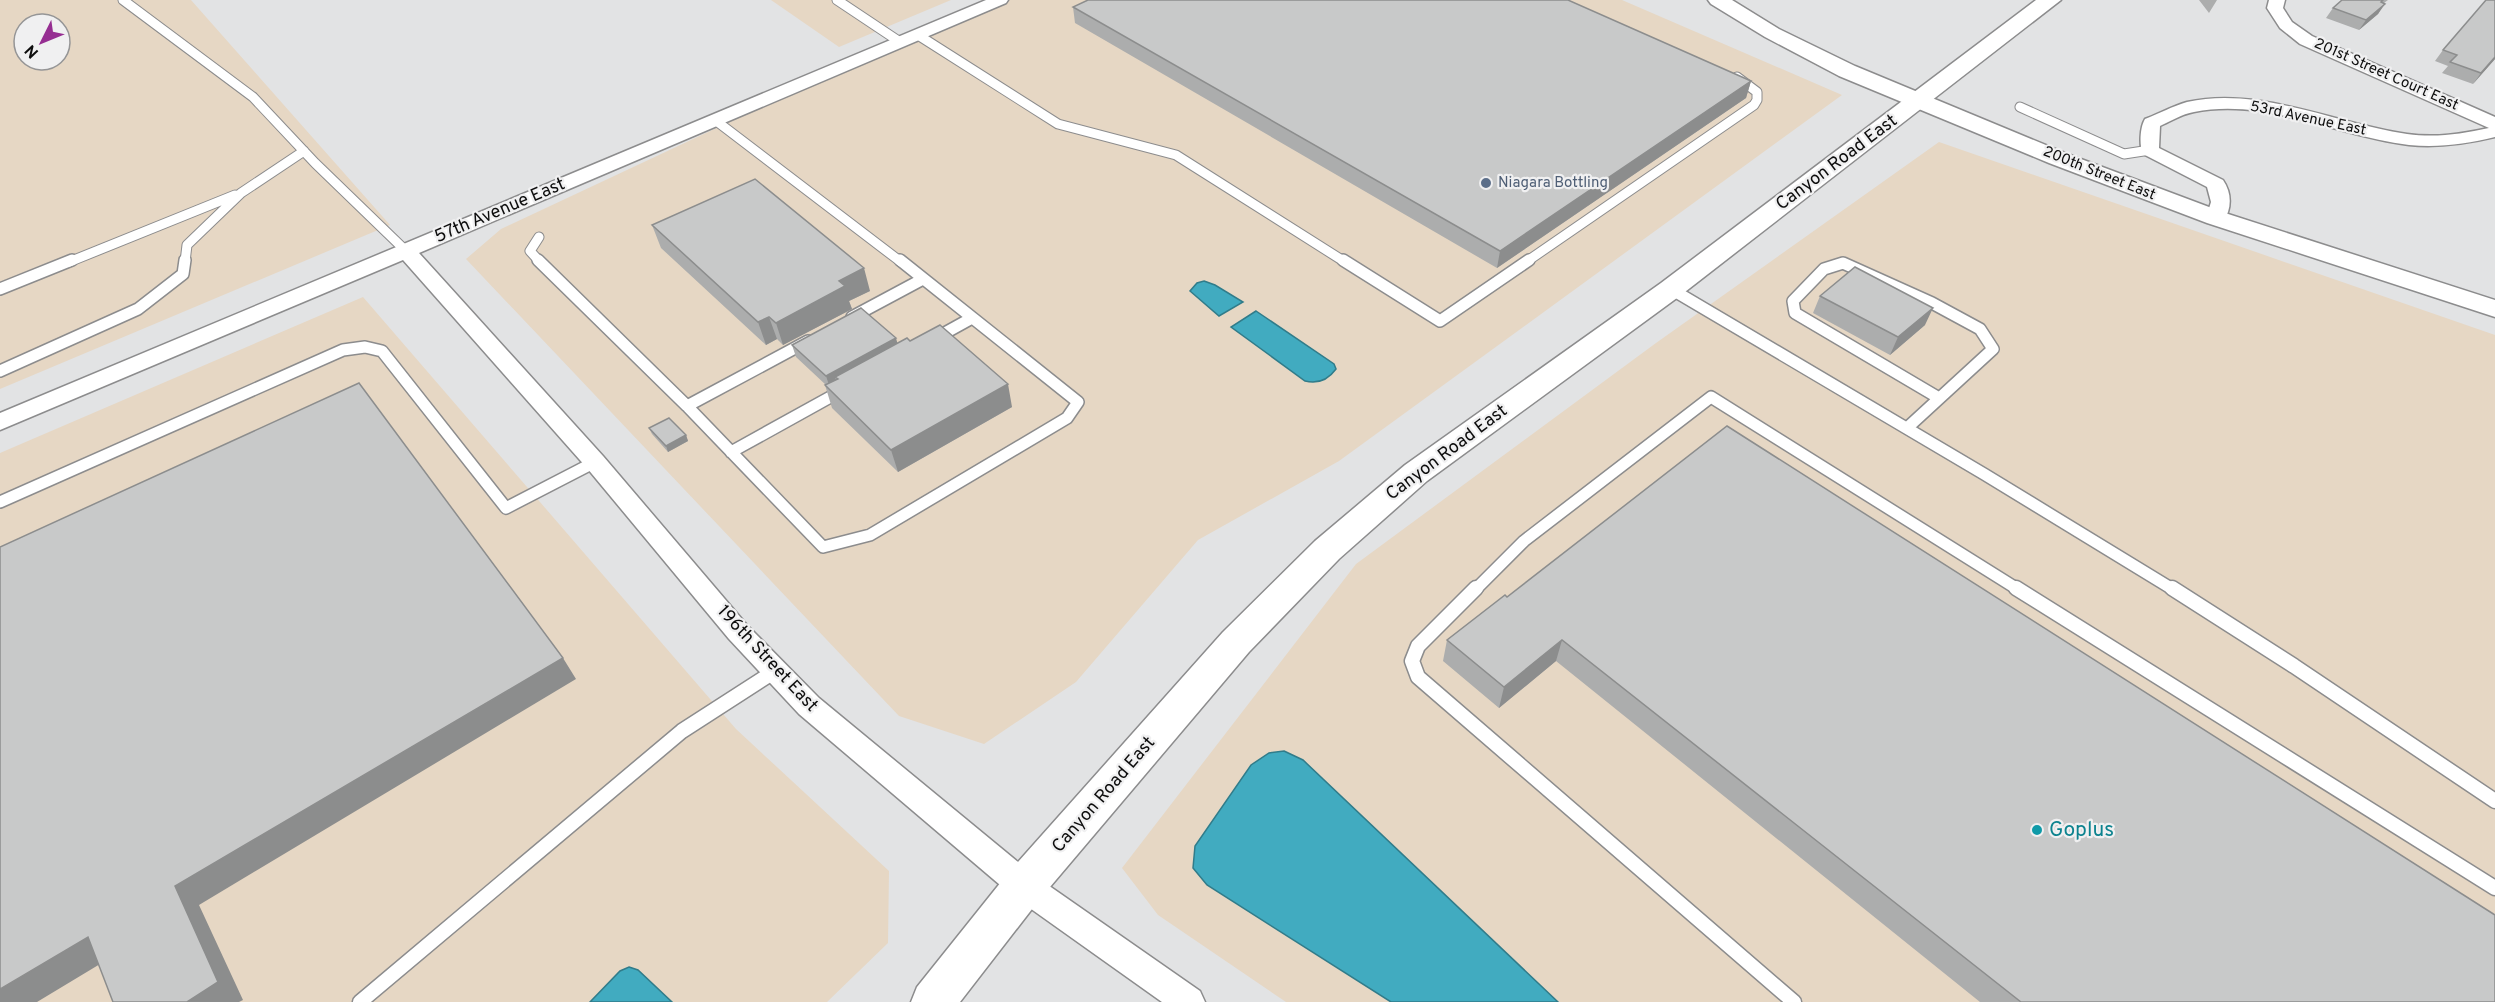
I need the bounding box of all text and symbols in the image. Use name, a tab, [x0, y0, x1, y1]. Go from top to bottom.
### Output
north arrow	[12, 12, 72, 72]
street label: 201st Street Court East	[2311, 35, 2461, 115]
text: N	[21, 40, 44, 62]
street label: 53rd Avenue East	[2248, 97, 2368, 141]
street label: Canyon Road East	[1772, 110, 1902, 216]
street label: 200th Street East	[2040, 143, 2158, 205]
street label: 57th Avenue East	[431, 173, 569, 249]
place label: Niagara Bottling	[1498, 174, 1608, 193]
marker: Niagara Bottling	[1479, 176, 1493, 190]
street label: Canyon Road East	[1382, 400, 1512, 506]
street label: 196th Street East	[712, 601, 822, 717]
street label: Canyon Road East	[1047, 732, 1161, 858]
place label: Goplus	[2049, 817, 2114, 844]
marker: Goplus	[2030, 823, 2044, 837]

